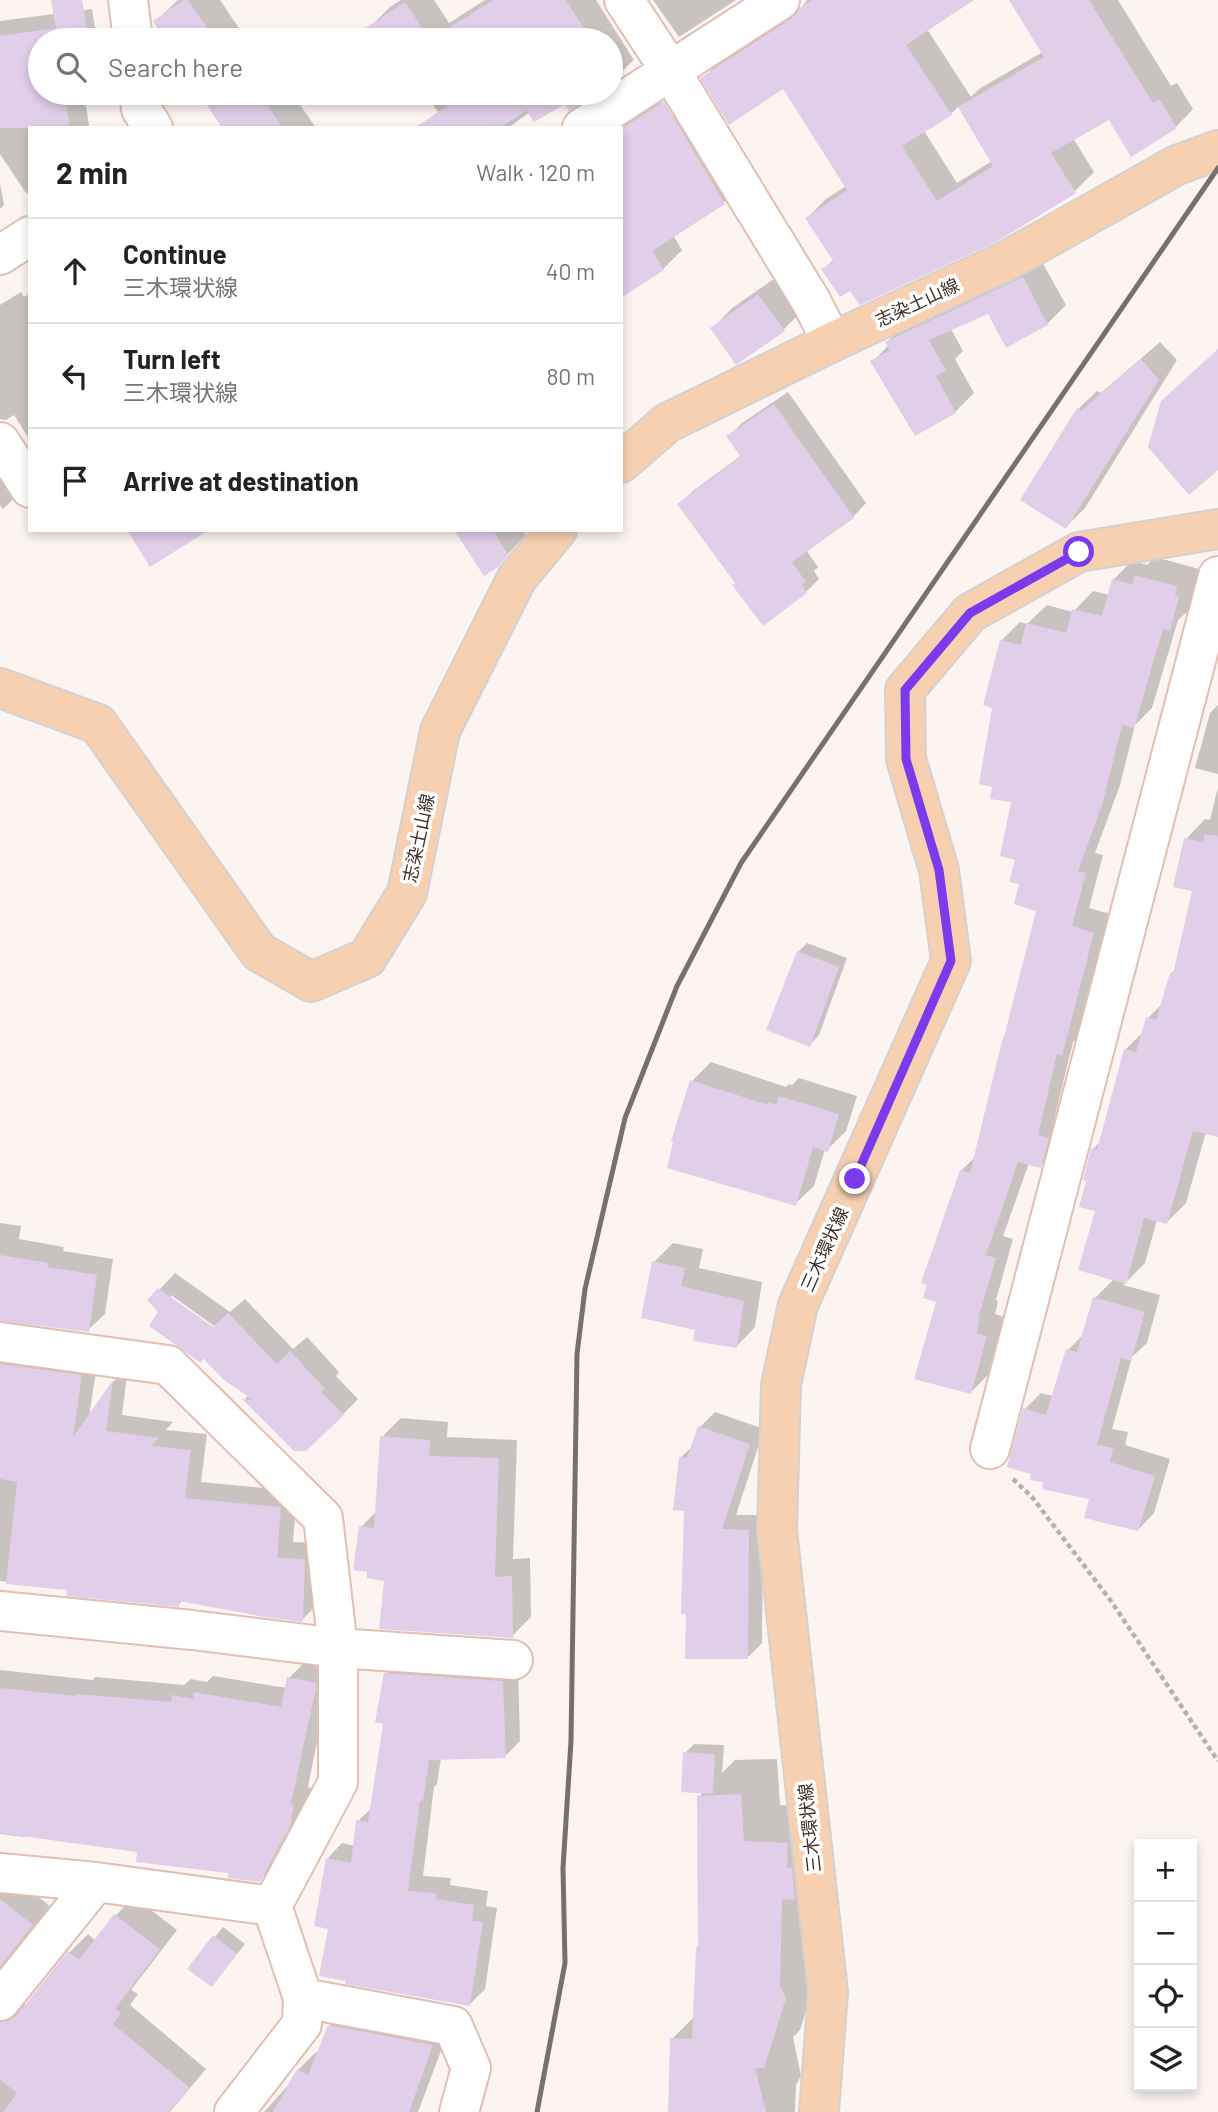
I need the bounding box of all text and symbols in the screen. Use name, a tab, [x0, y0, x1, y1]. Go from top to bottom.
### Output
search box	[28, 28, 623, 105]
icon: search	[52, 48, 90, 86]
text: Search here	[108, 51, 243, 82]
text: 2 min	[56, 154, 128, 190]
text: Walk · 120 m	[476, 158, 595, 186]
text: Continue	[123, 238, 227, 269]
icon: ahead	[56, 252, 94, 290]
text: 40 m	[546, 257, 595, 285]
text: 三木環状線	[123, 273, 238, 301]
street label: 志染土山線	[872, 273, 962, 331]
text: Turn left	[123, 343, 221, 374]
icon: left	[56, 357, 94, 395]
text: 80 m	[546, 362, 595, 390]
text: 三木環状線	[123, 378, 238, 406]
icon: arrive	[56, 462, 94, 500]
text: Arrive at destination	[123, 465, 359, 496]
route start	[1063, 536, 1094, 567]
street label: 志染土山線	[398, 792, 438, 884]
route end	[839, 1163, 870, 1194]
street label: 三木環状線	[796, 1203, 852, 1295]
street label: 三木環状線	[793, 1782, 825, 1874]
map controls	[1134, 1839, 1197, 2091]
button: +	[1134, 1839, 1197, 1902]
button: −	[1134, 1902, 1197, 1965]
button: locate	[1134, 1965, 1197, 2028]
button: layers	[1134, 2028, 1197, 2091]

